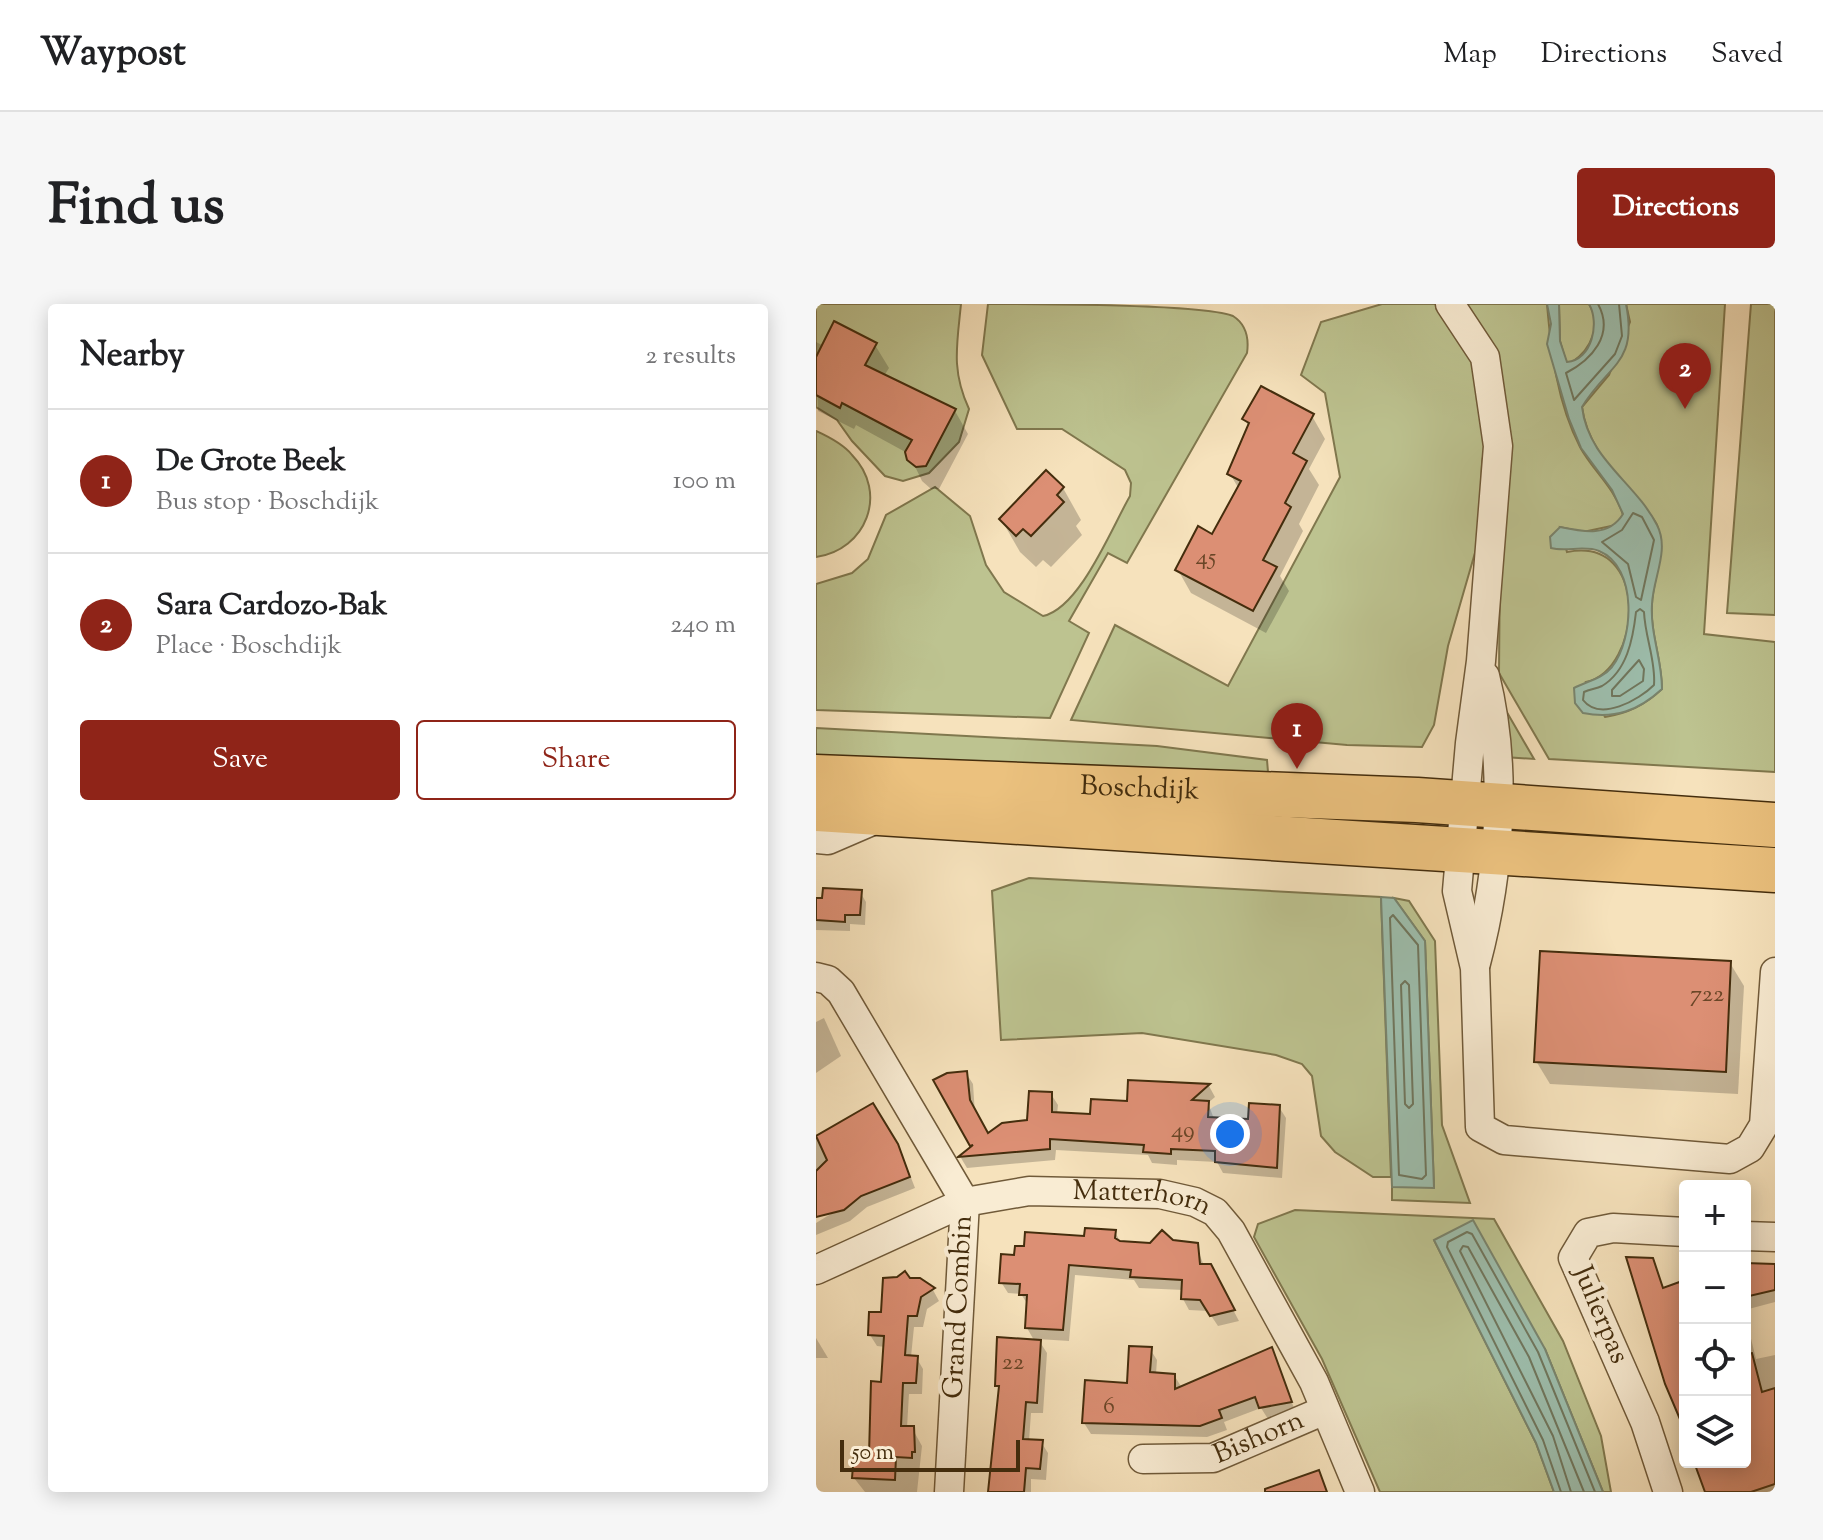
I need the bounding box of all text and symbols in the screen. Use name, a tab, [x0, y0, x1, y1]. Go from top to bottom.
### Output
text: Waypost	[40, 28, 186, 82]
text: Map	[1443, 35, 1497, 75]
text: Directions	[1541, 35, 1667, 75]
text: Saved	[1711, 35, 1783, 75]
text: Find us	[48, 168, 224, 249]
button: Directions	[1577, 168, 1775, 248]
text: Nearby	[80, 332, 185, 381]
text: 2 results	[645, 338, 736, 375]
pin: 2	[1659, 343, 1711, 409]
text: De Grote Beek	[156, 441, 346, 484]
text: 1	[102, 463, 110, 500]
text: 100 m	[673, 463, 736, 500]
text: Bus stop · Boschdijk	[156, 484, 379, 521]
house number: 45	[1196, 541, 1216, 575]
text: Sara Cardozo-Bak	[156, 585, 387, 628]
text: 2	[100, 607, 112, 644]
text: 240 m	[670, 607, 736, 644]
text: Place · Boschdijk	[156, 628, 342, 665]
pin: 1	[1271, 703, 1323, 769]
button: Save	[80, 720, 400, 800]
button: Share	[416, 720, 736, 800]
street label: Boschdijk	[1079, 767, 1200, 812]
house number: 722	[1690, 978, 1724, 1012]
house number: 49	[1171, 1114, 1195, 1148]
your location	[1210, 1114, 1250, 1154]
street label: Matterhorn	[1072, 1172, 1218, 1227]
map controls	[1679, 1180, 1751, 1468]
button: +	[1679, 1180, 1751, 1252]
street label: Grand Combin	[934, 1214, 984, 1400]
button: −	[1679, 1252, 1751, 1324]
street label: Julierpas	[1561, 1258, 1639, 1370]
button: locate	[1679, 1324, 1751, 1396]
house number: 22	[1002, 1346, 1024, 1380]
house number: 6	[1103, 1390, 1115, 1424]
button: layers	[1679, 1396, 1751, 1468]
street label: Bishorn	[1207, 1401, 1311, 1475]
scale bar	[840, 1436, 1020, 1472]
text: 50 m	[852, 1438, 894, 1470]

